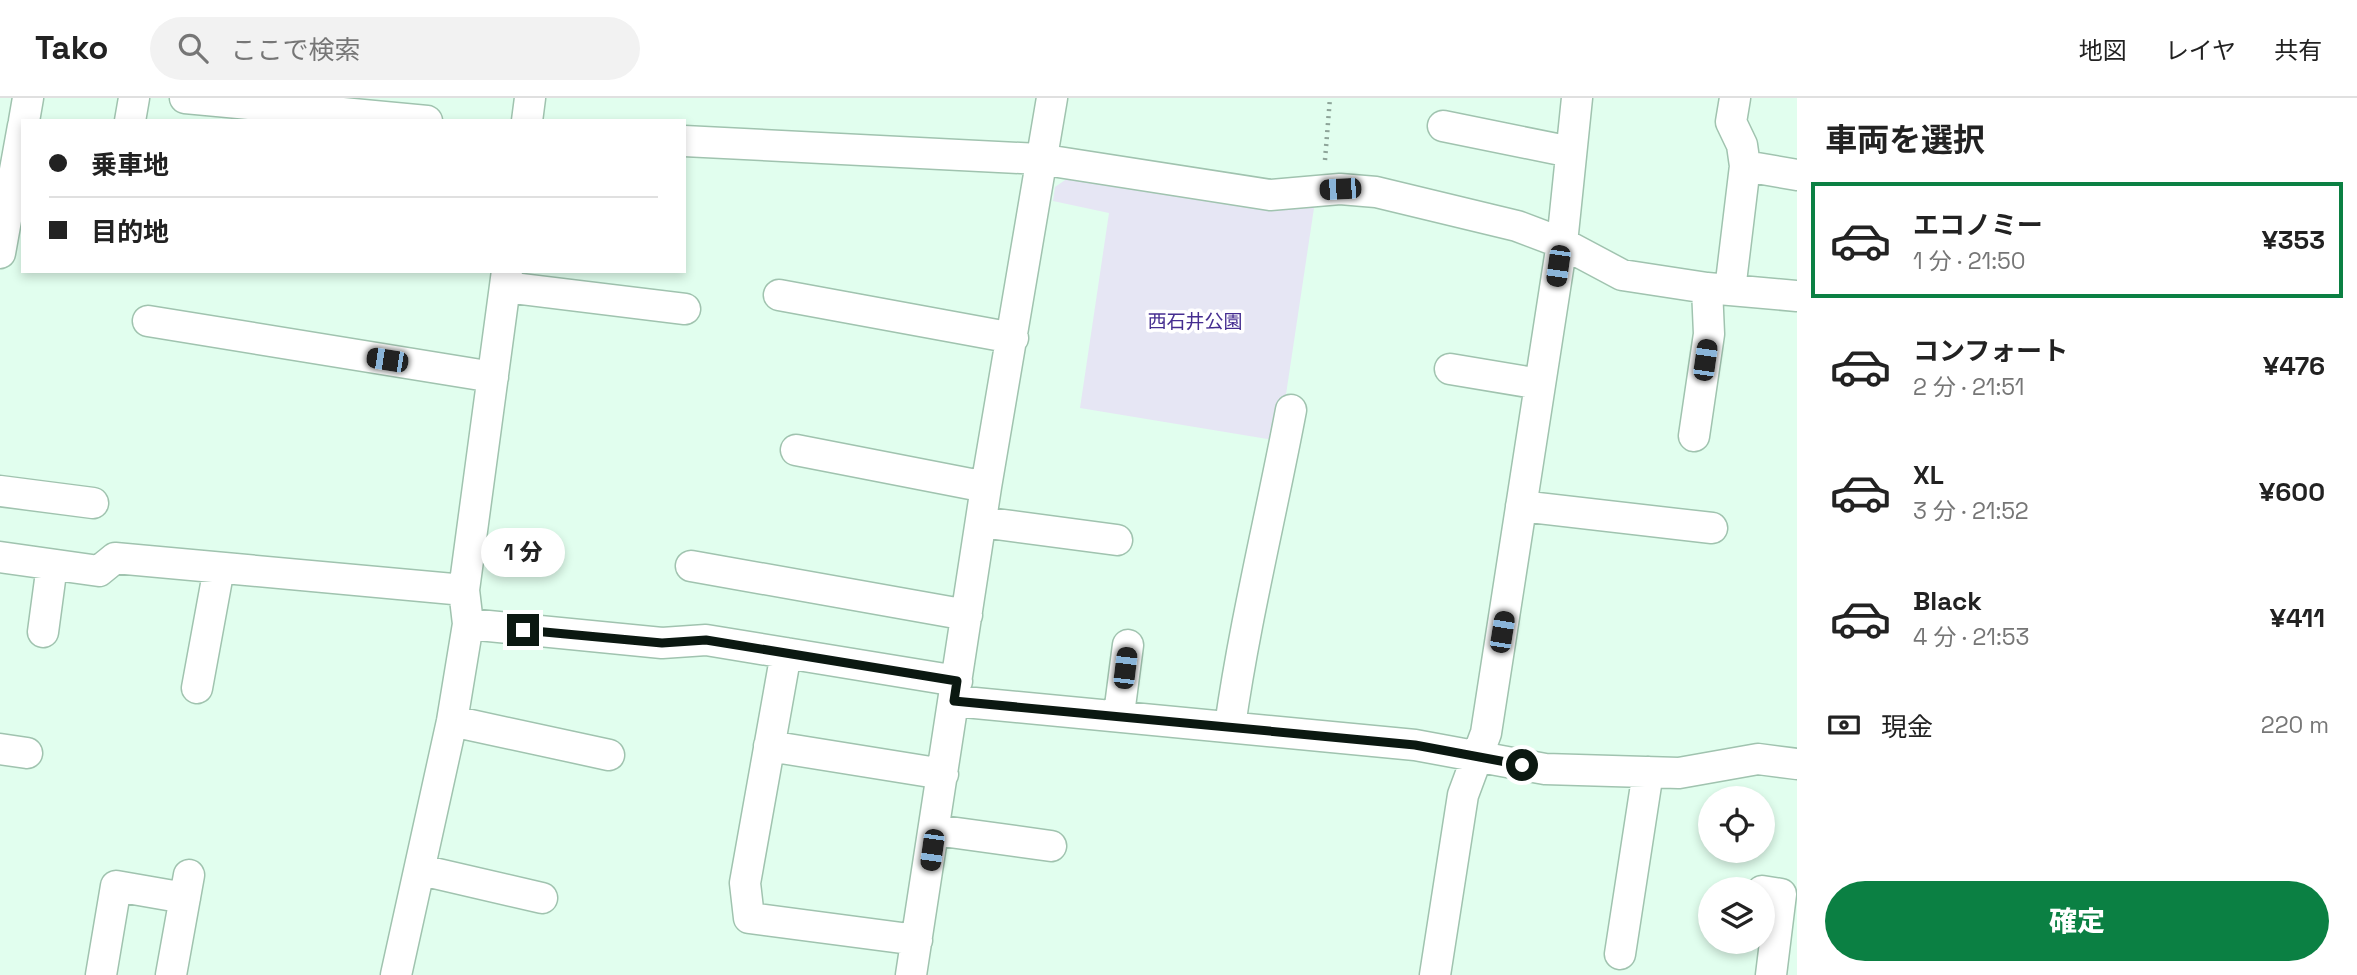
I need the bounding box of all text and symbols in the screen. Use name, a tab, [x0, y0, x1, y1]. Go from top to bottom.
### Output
search box	[150, 17, 640, 80]
text: Tako	[35, 27, 108, 69]
icon: search	[174, 29, 212, 67]
text: ここで検索	[230, 33, 360, 67]
text: 地図	[2079, 35, 2127, 66]
text: レイヤ	[2165, 35, 2236, 66]
text: 共有	[2274, 35, 2322, 66]
text: 車両を選択	[1825, 120, 1985, 160]
text: 乗車地	[91, 148, 169, 182]
car	[1319, 177, 1362, 201]
text: エコノミー	[1913, 208, 2043, 242]
icon: car	[1829, 209, 1892, 272]
text: 目的地	[91, 215, 169, 249]
text: ¥353	[2262, 223, 2325, 257]
car	[1545, 244, 1572, 288]
text: 1 分 · 21:50	[1913, 246, 2025, 276]
park label: 西石井公園	[1147, 309, 1243, 334]
text: コンフォート	[1913, 334, 2068, 368]
icon: car	[1829, 335, 1892, 398]
car	[1692, 338, 1719, 382]
car	[365, 346, 410, 374]
text: ¥476	[2263, 349, 2325, 383]
text: 2 分 · 21:51	[1913, 372, 2024, 402]
text: XL	[1913, 458, 1944, 492]
icon: car	[1829, 461, 1892, 524]
text: ¥600	[2259, 475, 2325, 509]
text: 3 分 · 21:52	[1913, 496, 2029, 526]
callout: 1 分	[481, 528, 565, 578]
text: 1 分	[503, 537, 543, 567]
text: Black	[1913, 584, 1982, 618]
icon: car	[1829, 587, 1892, 650]
text: ¥411	[2270, 601, 2325, 635]
car	[1489, 610, 1516, 654]
route end	[507, 614, 539, 646]
text: 4 分 · 21:53	[1913, 622, 2029, 652]
car	[1113, 646, 1138, 690]
icon: cash	[1825, 706, 1863, 744]
text: 現金	[1881, 710, 1933, 744]
text: 220 m	[2261, 710, 2329, 740]
route start	[1506, 749, 1538, 781]
map controls	[1698, 786, 1775, 954]
button: locate	[1698, 786, 1775, 863]
car	[919, 828, 946, 872]
button: layers	[1698, 877, 1775, 954]
button: 確定	[1825, 881, 2329, 961]

